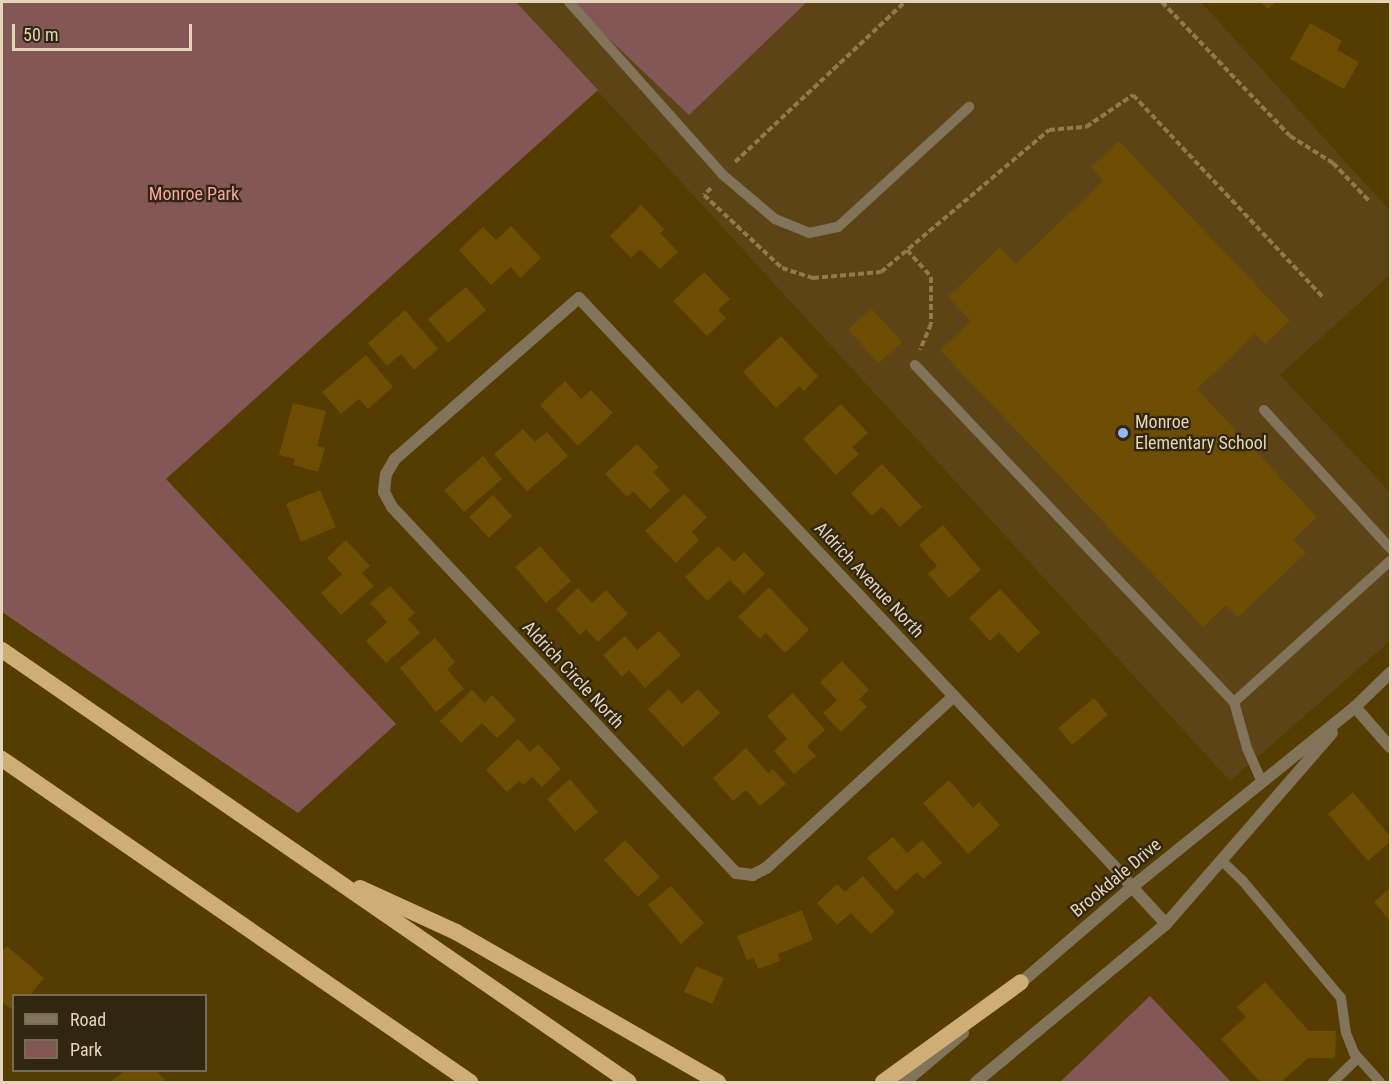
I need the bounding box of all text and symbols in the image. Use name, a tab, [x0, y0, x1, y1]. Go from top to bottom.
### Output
scale bar	[15, 12, 195, 50]
text: 50 m	[23, 24, 58, 45]
park label: Monroe Park	[149, 183, 239, 205]
place label: Monroe Elementary School	[1135, 412, 1267, 454]
marker: Monroe Elementary School	[1116, 426, 1130, 440]
street label: Aldrich Avenue North	[810, 518, 928, 642]
street label: Aldrich Circle North	[518, 617, 628, 733]
street label: Brookdale Drive	[1066, 834, 1166, 922]
legend	[12, 994, 207, 1072]
text: Road	[70, 1009, 106, 1030]
text: Park	[70, 1039, 102, 1060]

